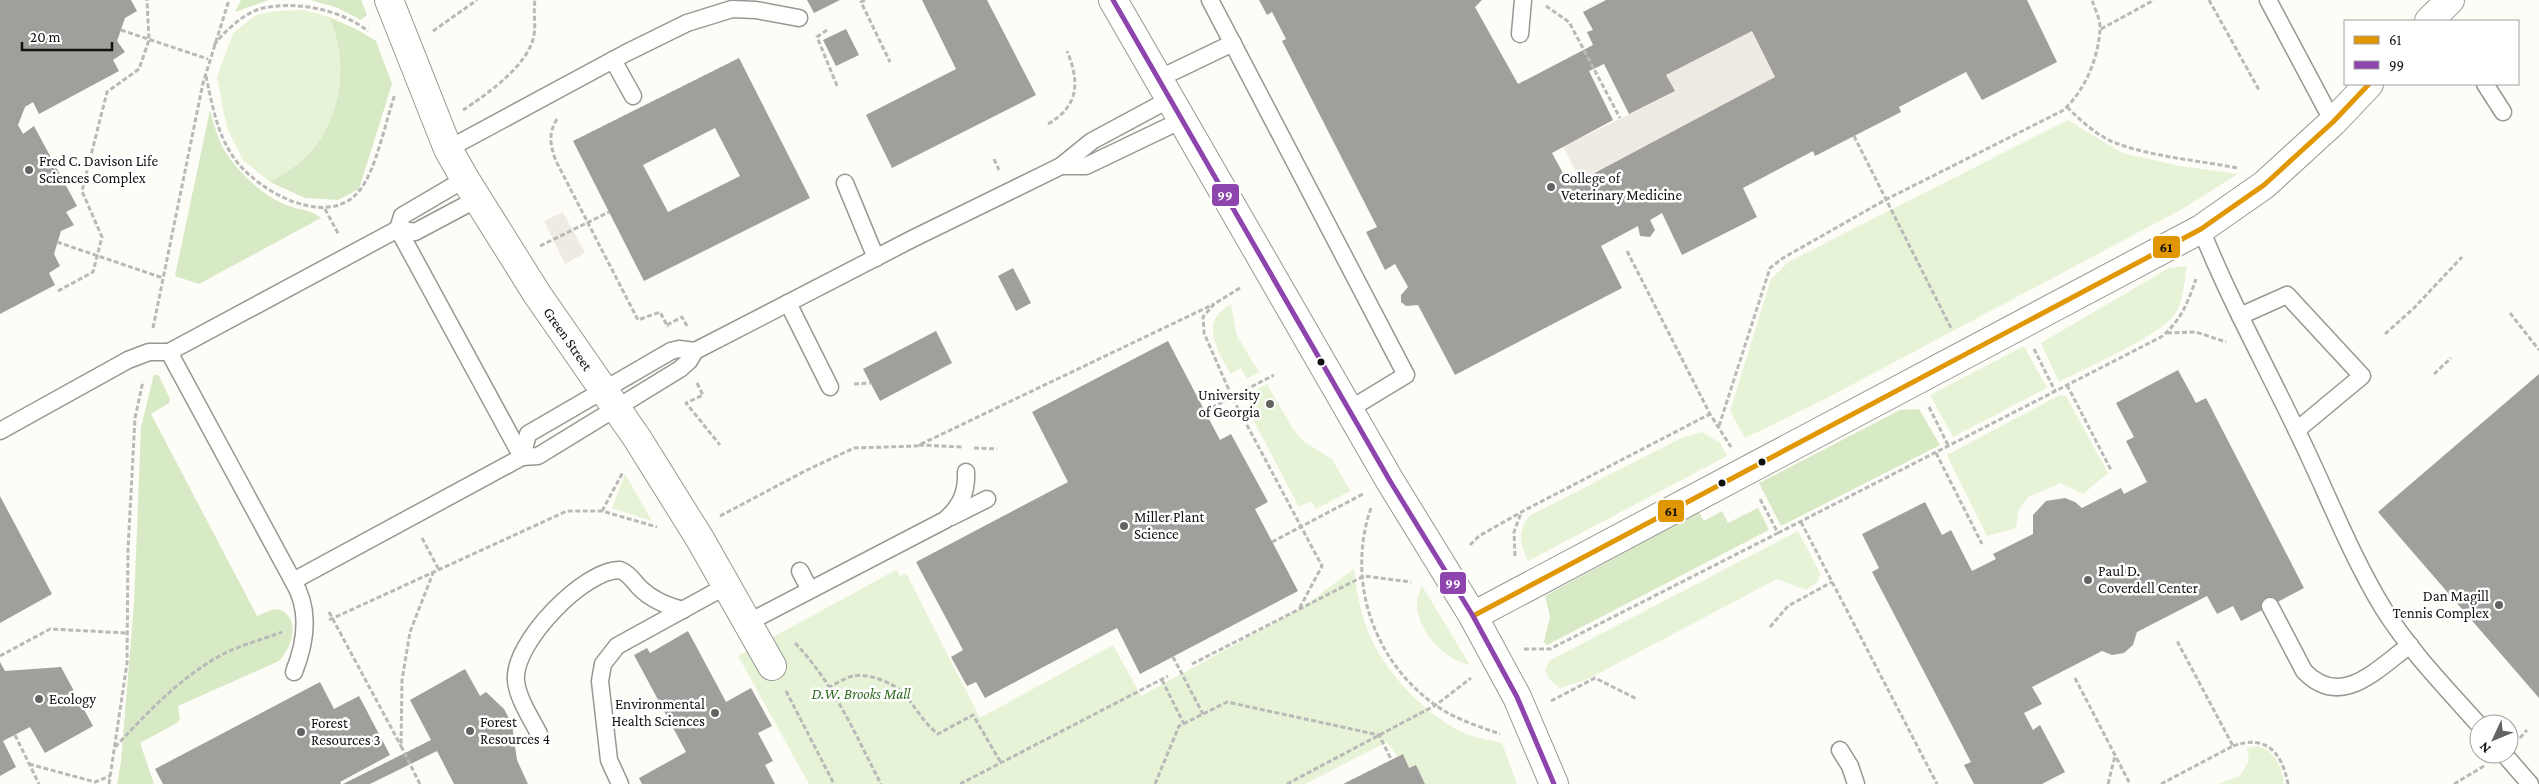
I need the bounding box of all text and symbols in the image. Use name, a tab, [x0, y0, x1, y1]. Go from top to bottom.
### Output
scale bar	[22, 20, 112, 52]
legend	[2344, 20, 2519, 85]
text: 20 m	[30, 29, 61, 45]
text: 61	[2389, 32, 2402, 48]
text: 99	[2389, 57, 2404, 73]
place label: Fred C. Davison Life Sciences Complex	[39, 153, 158, 187]
marker: Fred C. Davison Life Sciences Complex	[23, 164, 35, 176]
place label: College of Veterinary Medicine	[1561, 170, 1682, 204]
marker: College of Veterinary Medicine	[1545, 181, 1557, 193]
line badge: 99	[1211, 183, 1240, 207]
text: 99	[1217, 187, 1233, 203]
line badge: 61	[2152, 235, 2181, 259]
text: 61	[2160, 239, 2172, 255]
street label: Green Street	[540, 304, 596, 375]
unlabelled marker	[1316, 357, 1326, 367]
place label: University of Georgia	[1198, 387, 1260, 421]
marker: University of Georgia	[1264, 398, 1276, 410]
unlabelled marker	[1757, 457, 1767, 467]
unlabelled marker	[1717, 478, 1727, 488]
line badge: 61	[1657, 499, 1685, 523]
text: 61	[1665, 503, 1677, 519]
place label: Miller Plant Science	[1134, 509, 1205, 542]
marker: Miller Plant Science	[1118, 520, 1130, 532]
place label: Paul D. Coverdell Center	[2098, 563, 2199, 596]
line badge: 99	[1439, 571, 1467, 595]
marker: Paul D. Coverdell Center	[2082, 574, 2094, 586]
text: 99	[1445, 575, 1461, 591]
place label: Dan Magill Tennis Complex	[2393, 588, 2489, 622]
marker: Dan Magill Tennis Complex	[2493, 599, 2505, 611]
park label: D.W. Brooks Mall	[811, 686, 911, 702]
place label: Ecology	[49, 691, 96, 708]
marker: Ecology	[33, 693, 45, 705]
place label: Environmental Health Sciences	[611, 696, 705, 729]
marker: Environmental Health Sciences	[709, 707, 721, 719]
place label: Forest Resources 4	[480, 714, 550, 747]
north arrow	[2469, 714, 2519, 764]
place label: Forest Resources 3	[311, 715, 381, 748]
marker: Forest Resources 4	[464, 725, 476, 737]
marker: Forest Resources 3	[295, 726, 307, 738]
text: N	[2475, 739, 2494, 757]

